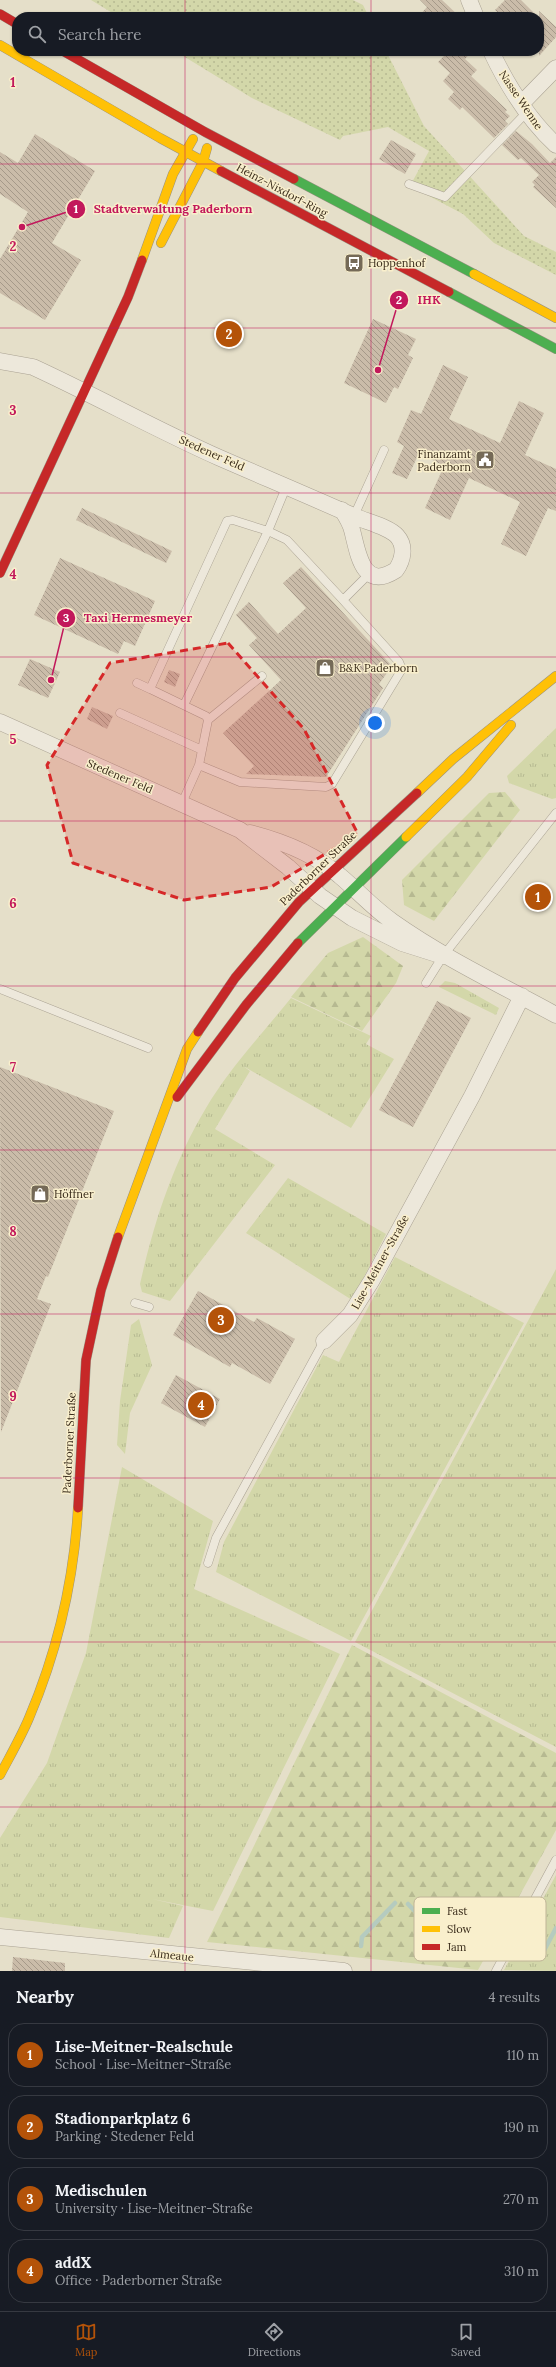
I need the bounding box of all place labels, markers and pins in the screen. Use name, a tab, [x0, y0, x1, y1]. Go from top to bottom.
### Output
callout: Stadtverwaltung Paderborn	[66, 197, 260, 221]
bus stop icon: Hoppenhof	[343, 252, 365, 274]
place label: Hoppenhof	[368, 256, 427, 270]
callout: IHK	[389, 288, 448, 312]
pin: 2	[216, 319, 242, 349]
place label: Finanzamt Paderborn	[417, 447, 472, 474]
public building icon: Finanzamt Paderborn	[474, 449, 496, 471]
callout: Taxi Hermesmeyer	[56, 606, 201, 630]
shop icon: B&K Paderborn	[314, 657, 336, 679]
place label: B&K Paderborn	[339, 661, 418, 675]
pin: 1	[525, 882, 551, 912]
shop icon: Höffner	[29, 1183, 51, 1205]
place label: Höffner	[54, 1187, 94, 1201]
pin: 3	[208, 1305, 234, 1335]
pin: 4	[188, 1390, 214, 1420]

